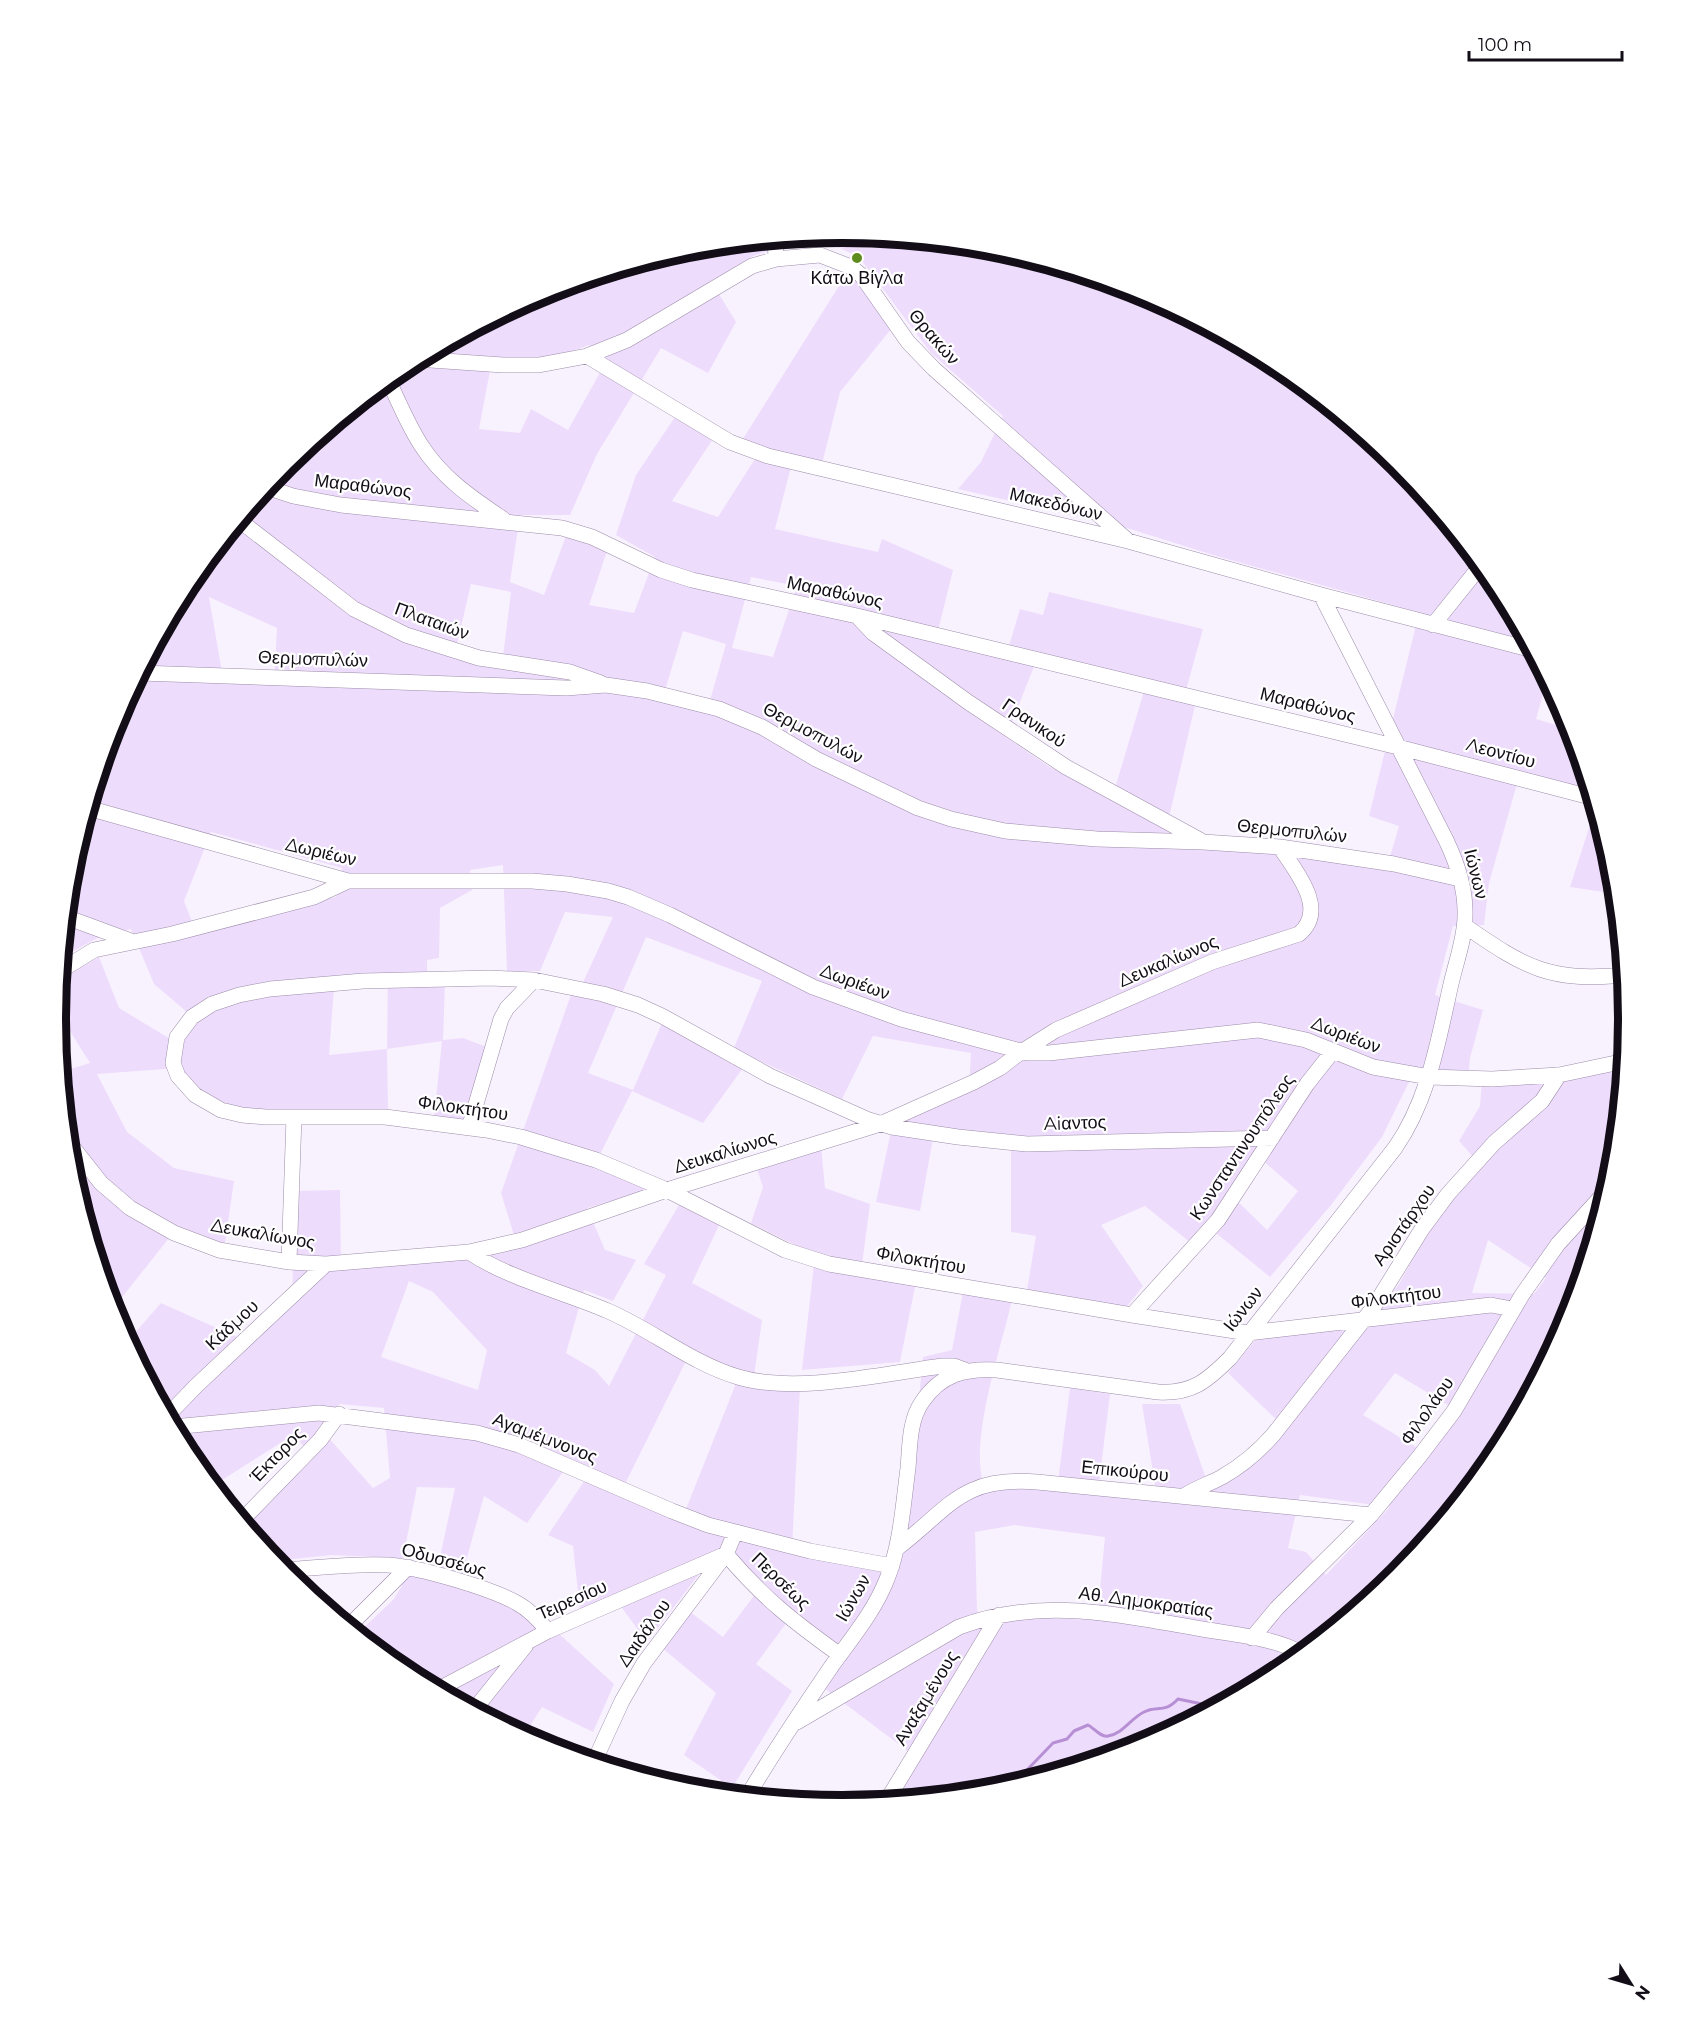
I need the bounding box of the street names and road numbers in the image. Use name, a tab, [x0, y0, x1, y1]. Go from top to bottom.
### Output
street label: Θρακών	[904, 305, 964, 369]
street label: Μαραθώνος	[313, 469, 413, 503]
street label: Μακεδόνων	[1007, 483, 1105, 525]
street label: Μαραθώνος	[785, 571, 885, 613]
street label: Πλαταιών	[392, 597, 472, 645]
street label: Θερμοπυλών	[258, 646, 368, 672]
street label: Μαραθώνος	[1258, 682, 1358, 728]
street label: Γρανικού	[998, 694, 1070, 752]
street label: Θερμοπυλών	[759, 697, 867, 769]
street label: Λεοντίου	[1464, 733, 1538, 773]
street label: Θερμοπυλών	[1236, 814, 1348, 848]
street label: Δωριέων	[283, 833, 359, 871]
street label: Ιώνων	[1459, 847, 1493, 901]
street label: Δευκαλίωνος	[1115, 930, 1221, 992]
street label: Δωριέων	[817, 959, 893, 1005]
street label: Δωριέων	[1308, 1012, 1384, 1058]
street label: Κωνσταντινουπόλεος	[1185, 1069, 1299, 1224]
street label: Φιλοκτήτου	[416, 1091, 510, 1125]
street label: Aiαντος	[1043, 1111, 1107, 1135]
street label: Δευκαλίωνος	[671, 1126, 779, 1178]
street label: Αριστάρχου	[1368, 1180, 1440, 1270]
street label: Δευκαλίωνος	[209, 1214, 317, 1254]
street label: Φιλοκτήτου	[874, 1241, 968, 1279]
street label: Φιλοκτήτου	[1350, 1281, 1442, 1313]
street label: Ιώνων	[1219, 1282, 1267, 1336]
street label: Κάδμου	[201, 1295, 263, 1355]
street label: Φιλολάου	[1396, 1373, 1458, 1449]
street label: Αγαμέμνονος	[490, 1408, 601, 1468]
street label: Έκτορος	[244, 1422, 309, 1488]
street label: Επικούρου	[1080, 1455, 1170, 1487]
street label: Οδυσσέως	[399, 1538, 489, 1582]
street label: Περσέως	[747, 1548, 815, 1615]
street label: Ιώνων	[831, 1570, 875, 1626]
street label: Τειρεσίου	[534, 1575, 610, 1625]
street label: Αθ. Δημοκρατίας	[1077, 1582, 1215, 1622]
street label: Δαιδάλου	[613, 1595, 675, 1671]
street label: Αναξαμένους	[889, 1646, 963, 1749]

